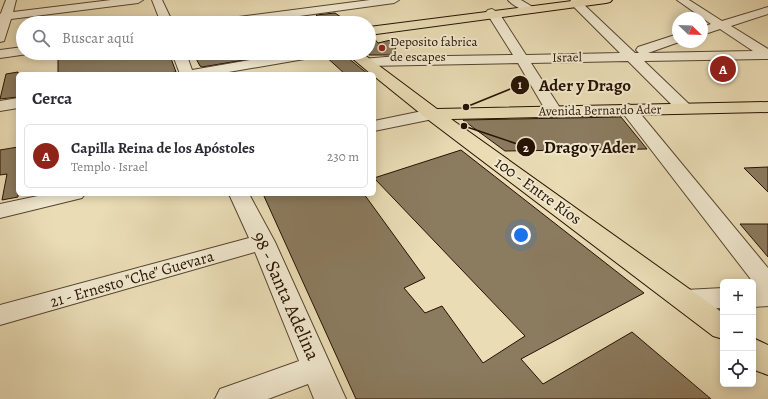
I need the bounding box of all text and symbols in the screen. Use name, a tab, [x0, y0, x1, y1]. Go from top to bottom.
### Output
north arrow	[672, 12, 708, 48]
search box	[16, 16, 376, 60]
icon: search	[30, 27, 52, 49]
text: Buscar aquí	[62, 28, 134, 48]
place label: Deposito fabrica de escapes	[390, 33, 477, 65]
marker: Deposito fabrica de escapes	[377, 43, 387, 53]
street label: Israel	[552, 48, 582, 66]
pin: A	[710, 54, 736, 84]
callout: Ader y Drago	[510, 70, 639, 99]
text: Ader y Drago	[538, 74, 631, 97]
text: 1	[518, 77, 523, 93]
text: Cerca	[32, 87, 72, 110]
street label: Avenida Bernardo Ader	[537, 100, 662, 120]
callout: Drago y Ader	[516, 133, 644, 162]
text: Drago y Ader	[544, 136, 636, 159]
text: Capilla Reina de los Apóstoles	[71, 138, 255, 158]
text: 2	[523, 140, 529, 156]
text: A	[42, 148, 50, 165]
text: 230 m	[327, 148, 359, 165]
street label: 100 - Entre Ríos	[490, 152, 586, 230]
text: Templo · Israel	[71, 158, 148, 175]
your location	[511, 225, 531, 245]
street label: 98 - Santa Adelina	[246, 227, 326, 365]
street label: 21 - Ernesto "Che" Guevara	[47, 245, 217, 313]
map controls	[720, 279, 756, 387]
button: +	[720, 279, 756, 315]
button: −	[720, 315, 756, 351]
button: locate	[720, 351, 756, 387]

